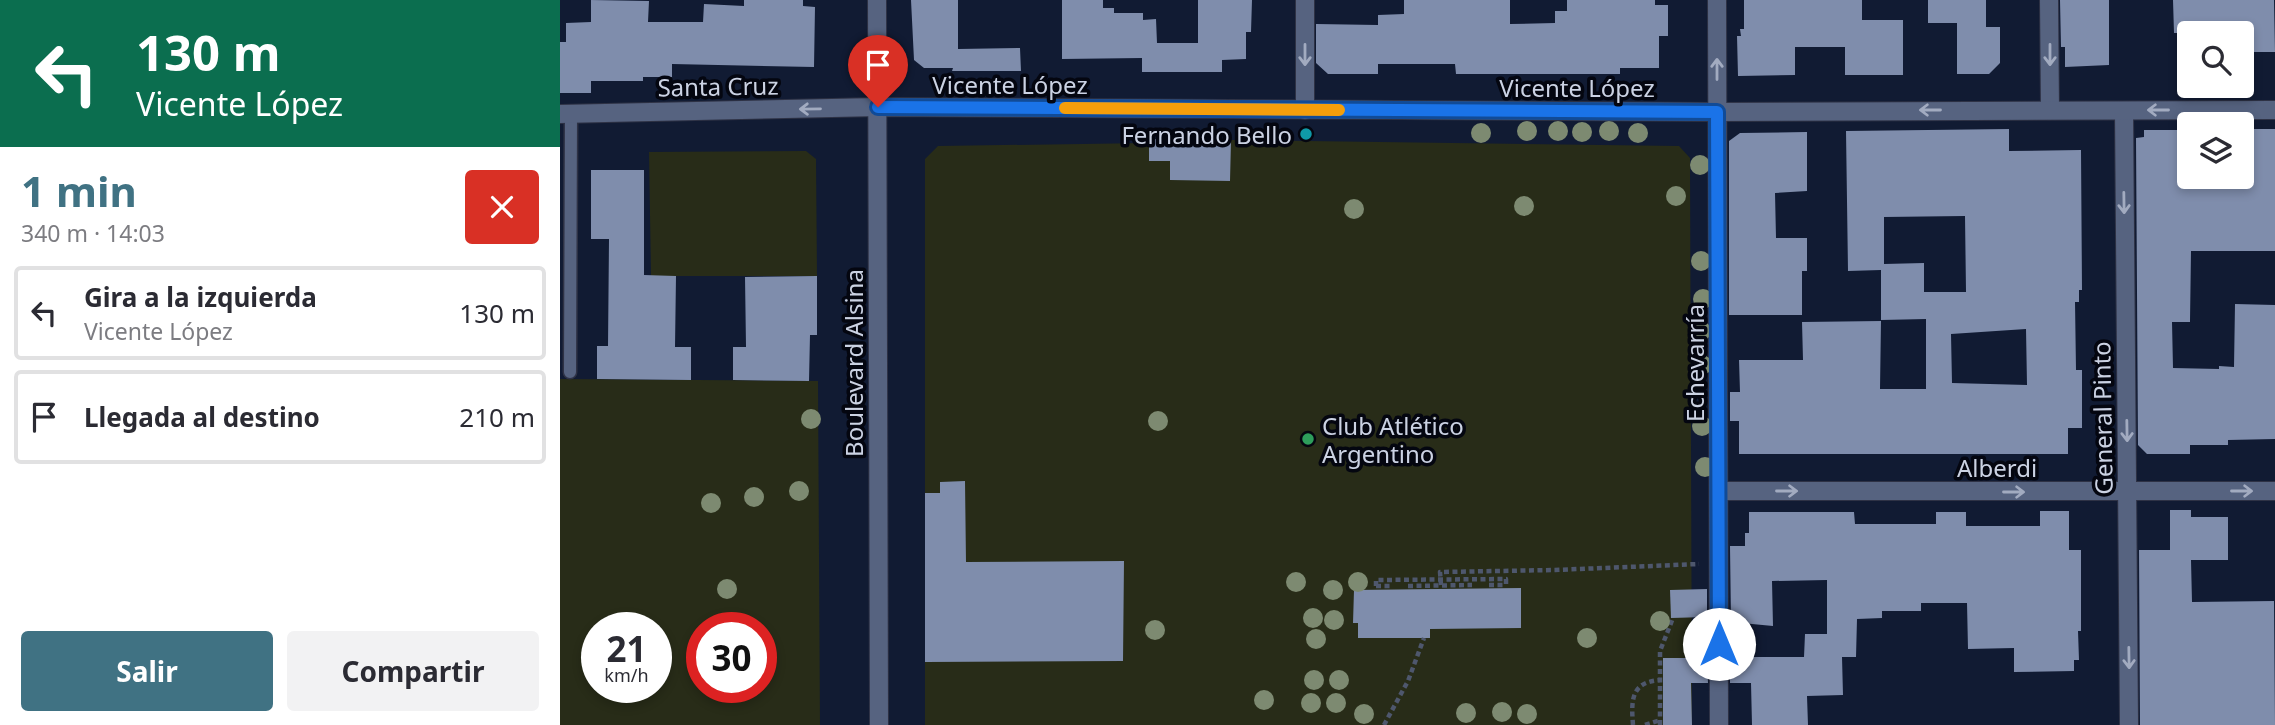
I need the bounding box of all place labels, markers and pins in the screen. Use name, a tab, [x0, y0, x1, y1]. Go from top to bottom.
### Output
pin	[848, 35, 908, 107]
place label: Fernando Bello	[1121, 118, 1292, 151]
marker: Fernando Bello	[1298, 126, 1314, 142]
place label: Club Atlético Argentino	[1322, 409, 1464, 470]
marker: Club Atlético Argentino	[1300, 431, 1316, 447]

